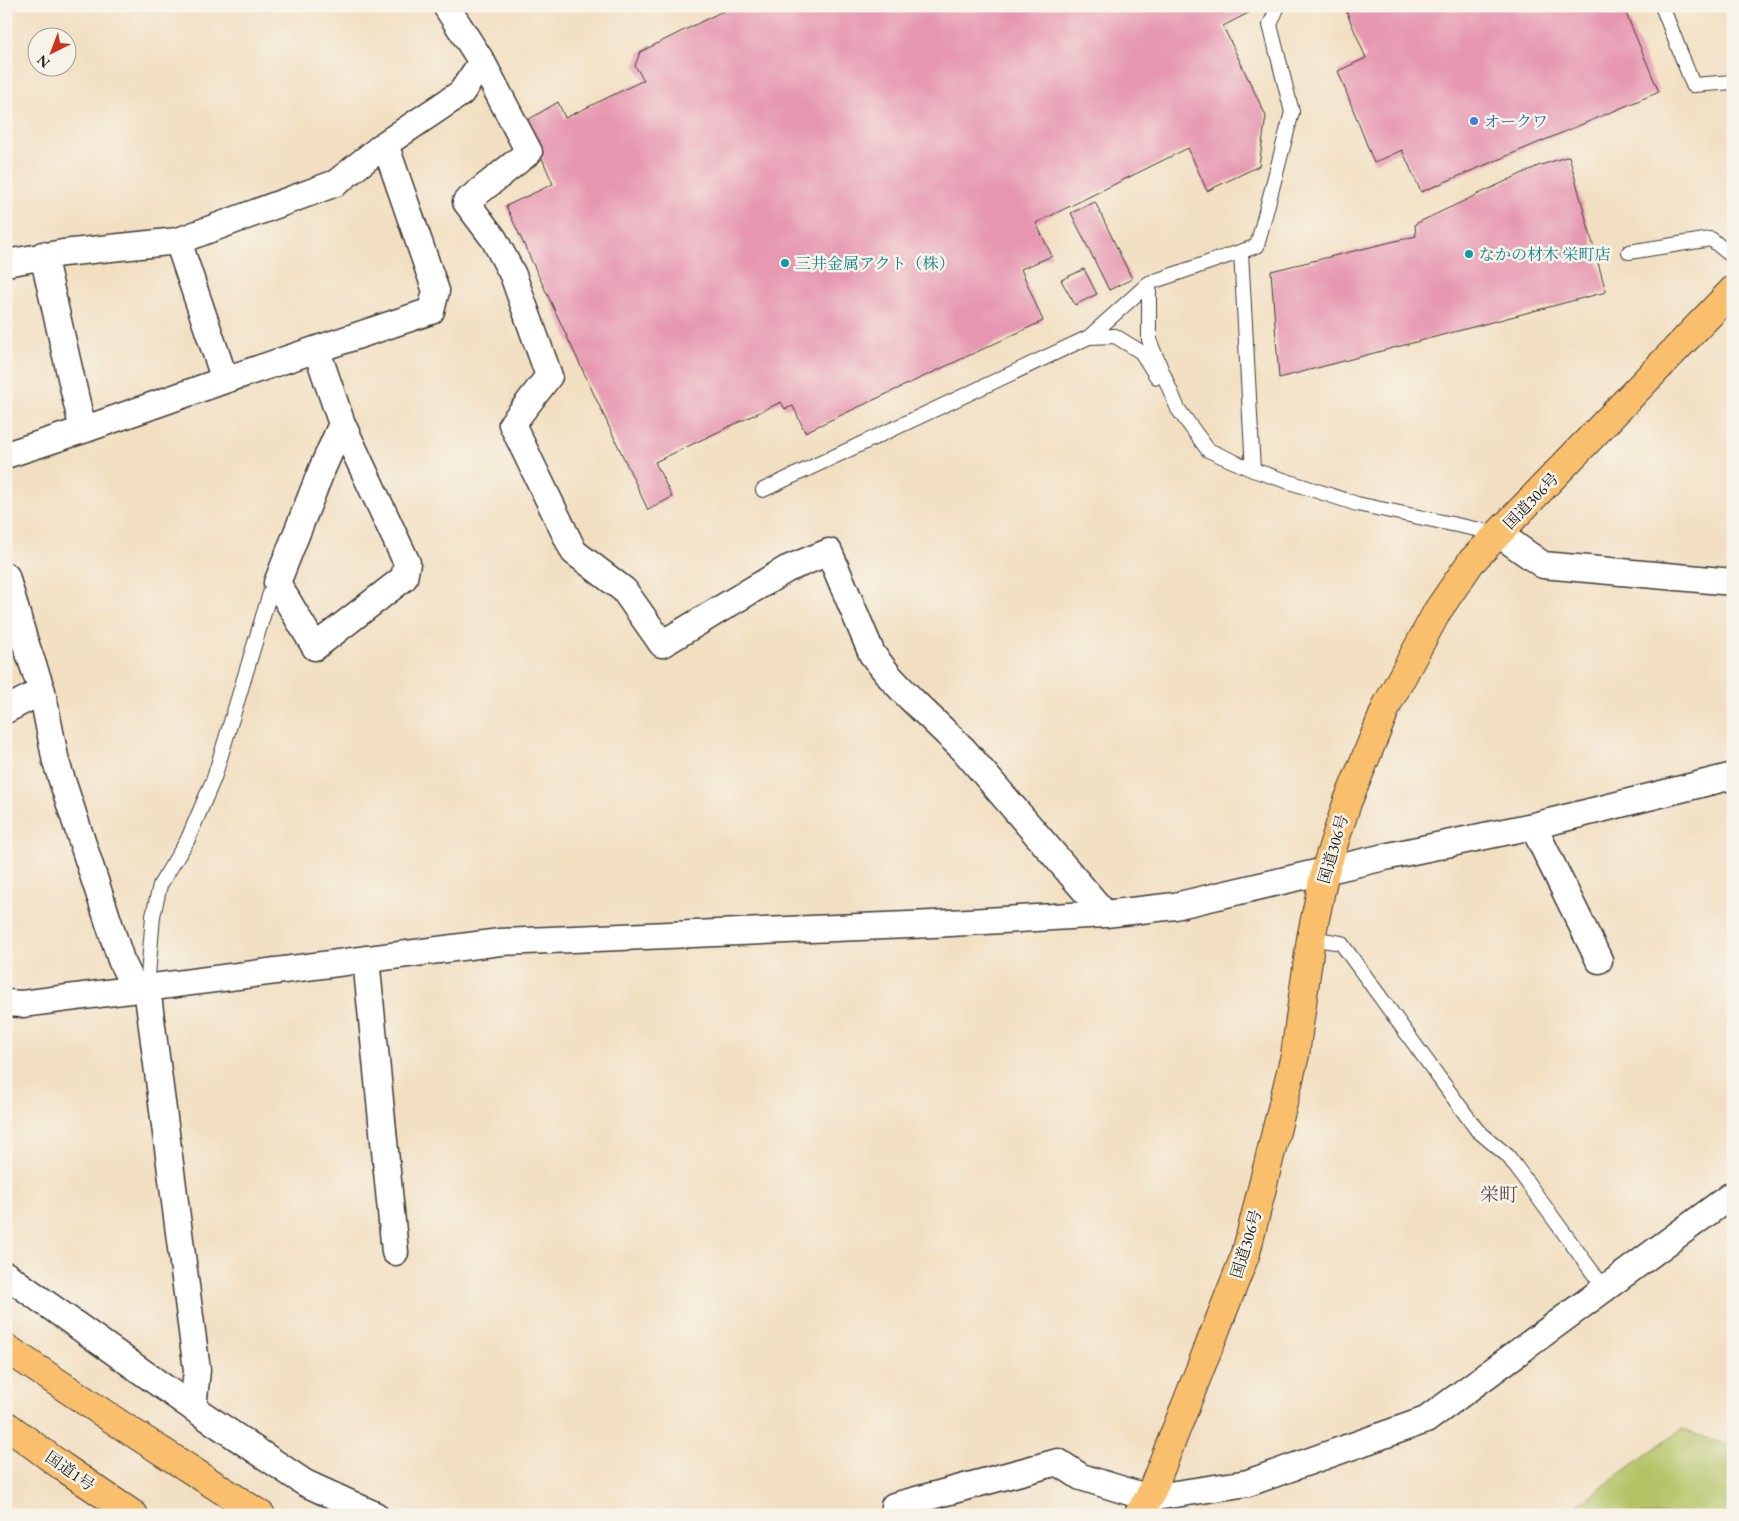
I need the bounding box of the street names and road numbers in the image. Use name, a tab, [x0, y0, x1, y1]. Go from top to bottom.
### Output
street label: 国道306号	[1499, 468, 1563, 534]
street label: 国道306号	[1313, 812, 1353, 886]
street label: 国道306号	[1226, 1207, 1266, 1281]
street label: 国道1号	[41, 1446, 99, 1496]

